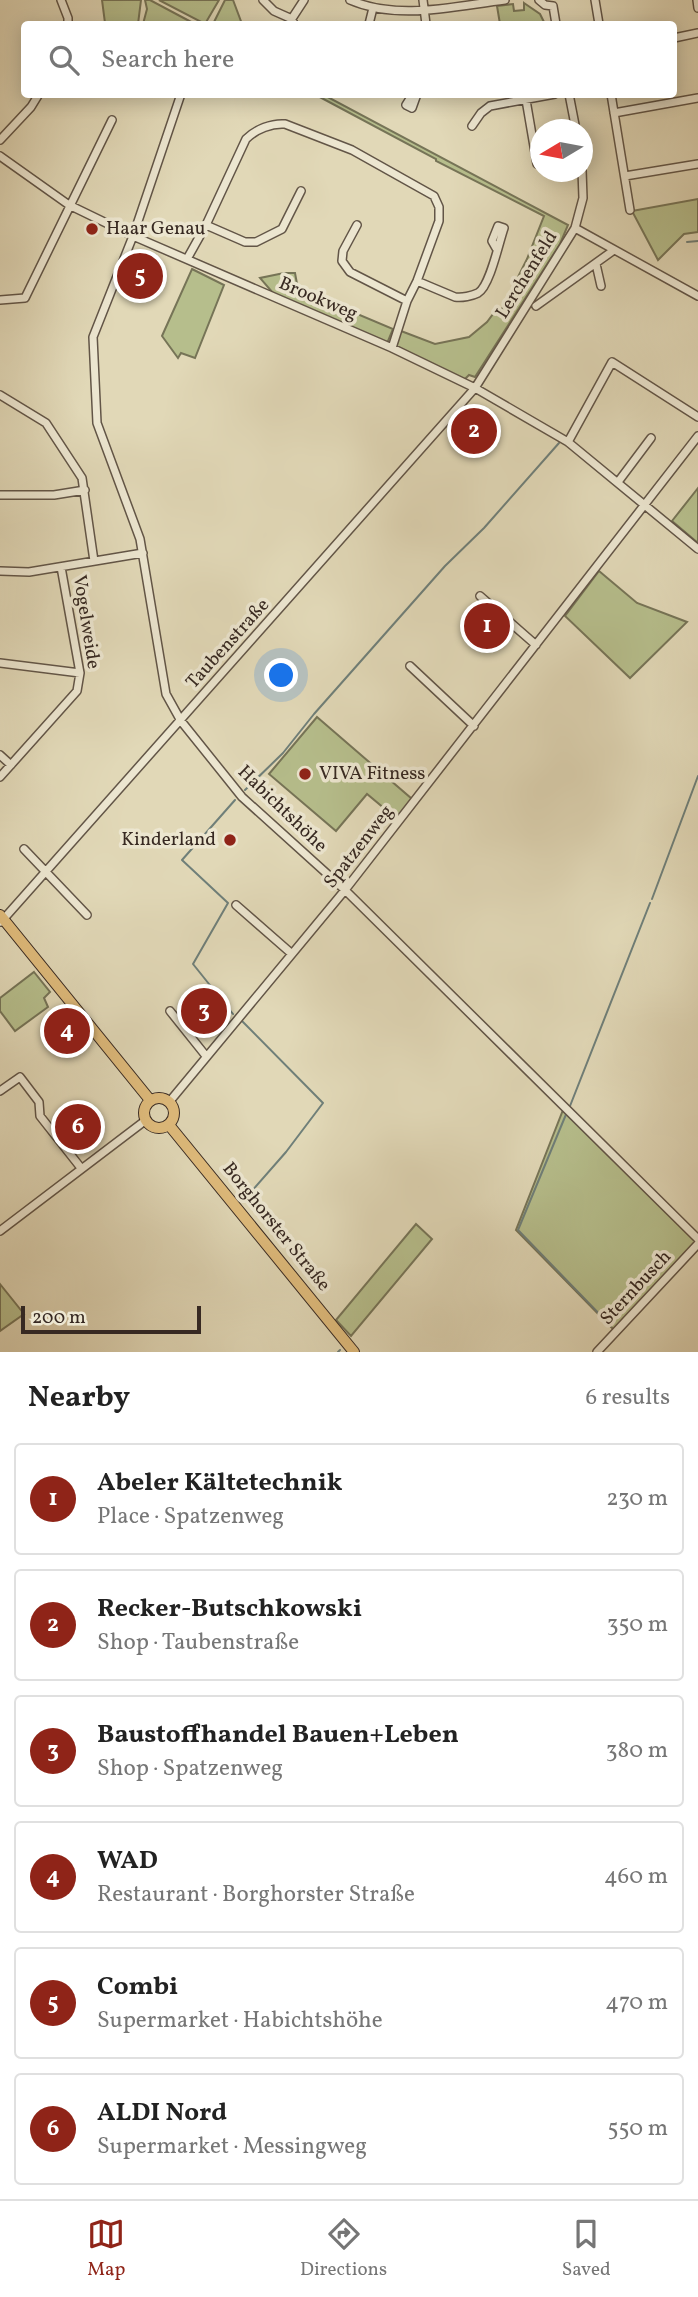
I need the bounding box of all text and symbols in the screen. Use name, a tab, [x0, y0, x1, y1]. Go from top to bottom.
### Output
search box	[21, 21, 677, 98]
icon: search	[45, 41, 83, 79]
text: Search here	[101, 42, 234, 78]
north arrow	[530, 119, 593, 182]
place label: Haar Genau	[106, 216, 205, 242]
marker: Haar Genau	[84, 221, 100, 237]
street label: Lerchenfeld	[490, 226, 564, 324]
pin: 5	[117, 250, 163, 302]
street label: Brookweg	[275, 271, 361, 327]
pin: 2	[451, 405, 497, 457]
street label: Vogelweide	[66, 573, 106, 671]
street label: Taubenstraße	[180, 593, 276, 695]
pin: 1	[464, 600, 510, 652]
your location	[264, 658, 298, 692]
street label: Habichtshöhe	[231, 759, 333, 859]
place label: VIVA Fitness	[319, 761, 426, 787]
marker: VIVA Fitness	[297, 766, 313, 782]
street label: Spatzenweg	[318, 800, 400, 894]
place label: Kinderland	[121, 827, 216, 853]
marker: Kinderland	[222, 832, 238, 848]
pin: 3	[181, 985, 227, 1037]
pin: 4	[44, 1005, 90, 1057]
pin: 6	[55, 1101, 101, 1153]
street label: Borghorster Straße	[216, 1157, 336, 1297]
street label: Sternbusch	[594, 1245, 678, 1331]
scale bar	[21, 1303, 201, 1335]
text: 200 m	[32, 1305, 86, 1331]
text: Nearby	[28, 1377, 130, 1419]
text: 6 results	[586, 1382, 670, 1414]
text: Abeler Kältetechnik	[97, 1465, 343, 1501]
text: 1	[48, 1483, 58, 1515]
text: 230 m	[606, 1483, 668, 1515]
text: Place · Spatzenweg	[97, 1501, 284, 1533]
text: Recker-Butschkowski	[97, 1591, 362, 1627]
text: 2	[47, 1609, 59, 1641]
text: 350 m	[607, 1609, 668, 1641]
text: Shop · Taubenstraße	[97, 1627, 299, 1659]
text: Baustoffhandel Bauen+Leben	[97, 1717, 459, 1753]
text: 3	[47, 1735, 59, 1767]
text: 380 m	[606, 1735, 668, 1767]
text: Shop · Spatzenweg	[97, 1753, 283, 1785]
text: WAD	[97, 1843, 158, 1879]
text: 4	[46, 1861, 60, 1893]
text: 460 m	[604, 1861, 668, 1893]
text: Restaurant · Borghorster Straße	[97, 1879, 415, 1911]
text: Combi	[97, 1969, 178, 2005]
text: 5	[47, 1987, 59, 2019]
text: 470 m	[605, 1987, 668, 2019]
text: Supermarket · Habichtshöhe	[97, 2005, 383, 2037]
text: ALDI Nord	[97, 2095, 227, 2131]
text: 6	[47, 2113, 59, 2145]
text: 550 m	[608, 2113, 668, 2145]
text: Supermarket · Messingweg	[97, 2131, 367, 2163]
tab: Map	[87, 2215, 125, 2283]
tab: Directions	[300, 2215, 387, 2283]
tab: Saved	[562, 2215, 611, 2283]

